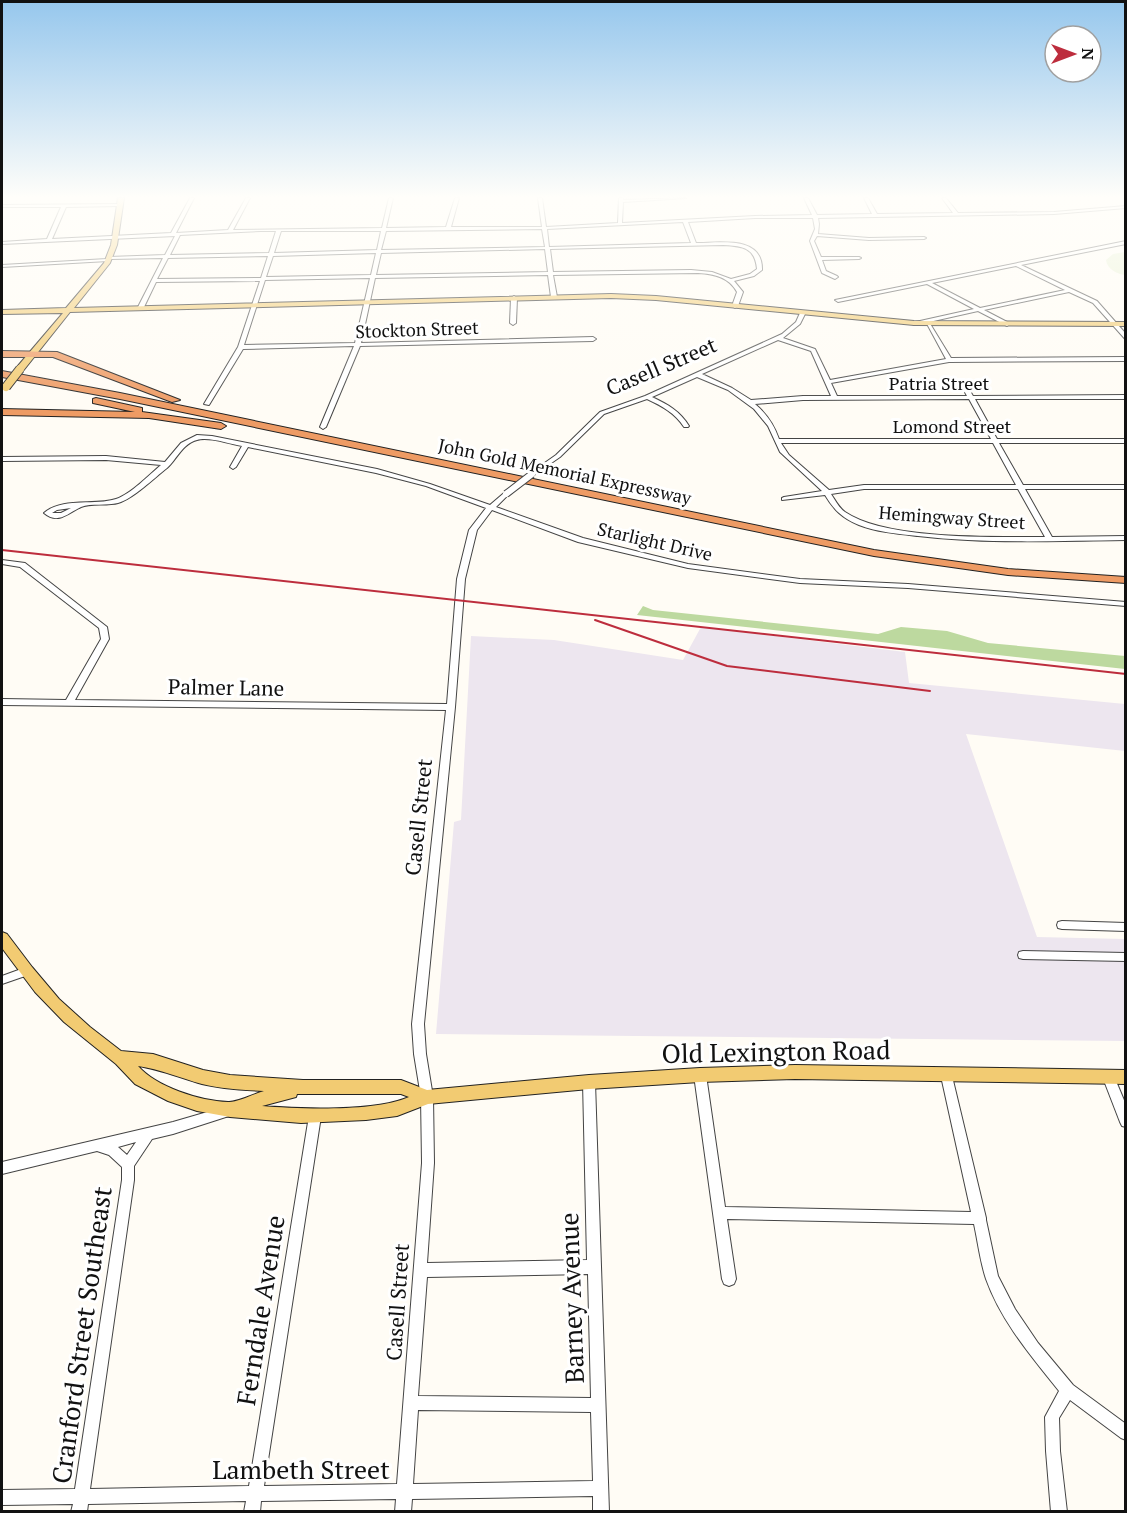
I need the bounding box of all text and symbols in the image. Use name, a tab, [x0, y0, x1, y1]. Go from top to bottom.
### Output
north arrow	[1043, 24, 1103, 84]
text: N	[1077, 48, 1099, 60]
street label: Stockton Street	[355, 315, 480, 343]
street label: Casell Street	[601, 330, 721, 402]
street label: Patria Street	[889, 371, 989, 395]
street label: Lomond Street	[893, 414, 1012, 438]
street label: John Gold Memorial Expressway	[436, 432, 695, 510]
street label: Hemingway Street	[878, 500, 1026, 534]
street label: Starlight Drive	[595, 516, 715, 566]
street label: Palmer Lane	[168, 672, 284, 702]
street label: Casell Street	[398, 757, 438, 877]
street label: Old Lexington Road	[661, 1032, 891, 1070]
street label: Cranford Street Southeast	[43, 1184, 119, 1486]
street label: Ferndale Avenue	[228, 1212, 292, 1408]
street label: Barney Avenue	[551, 1212, 591, 1384]
street label: Casell Street	[379, 1242, 415, 1362]
street label: Lambeth Street	[212, 1452, 390, 1486]

